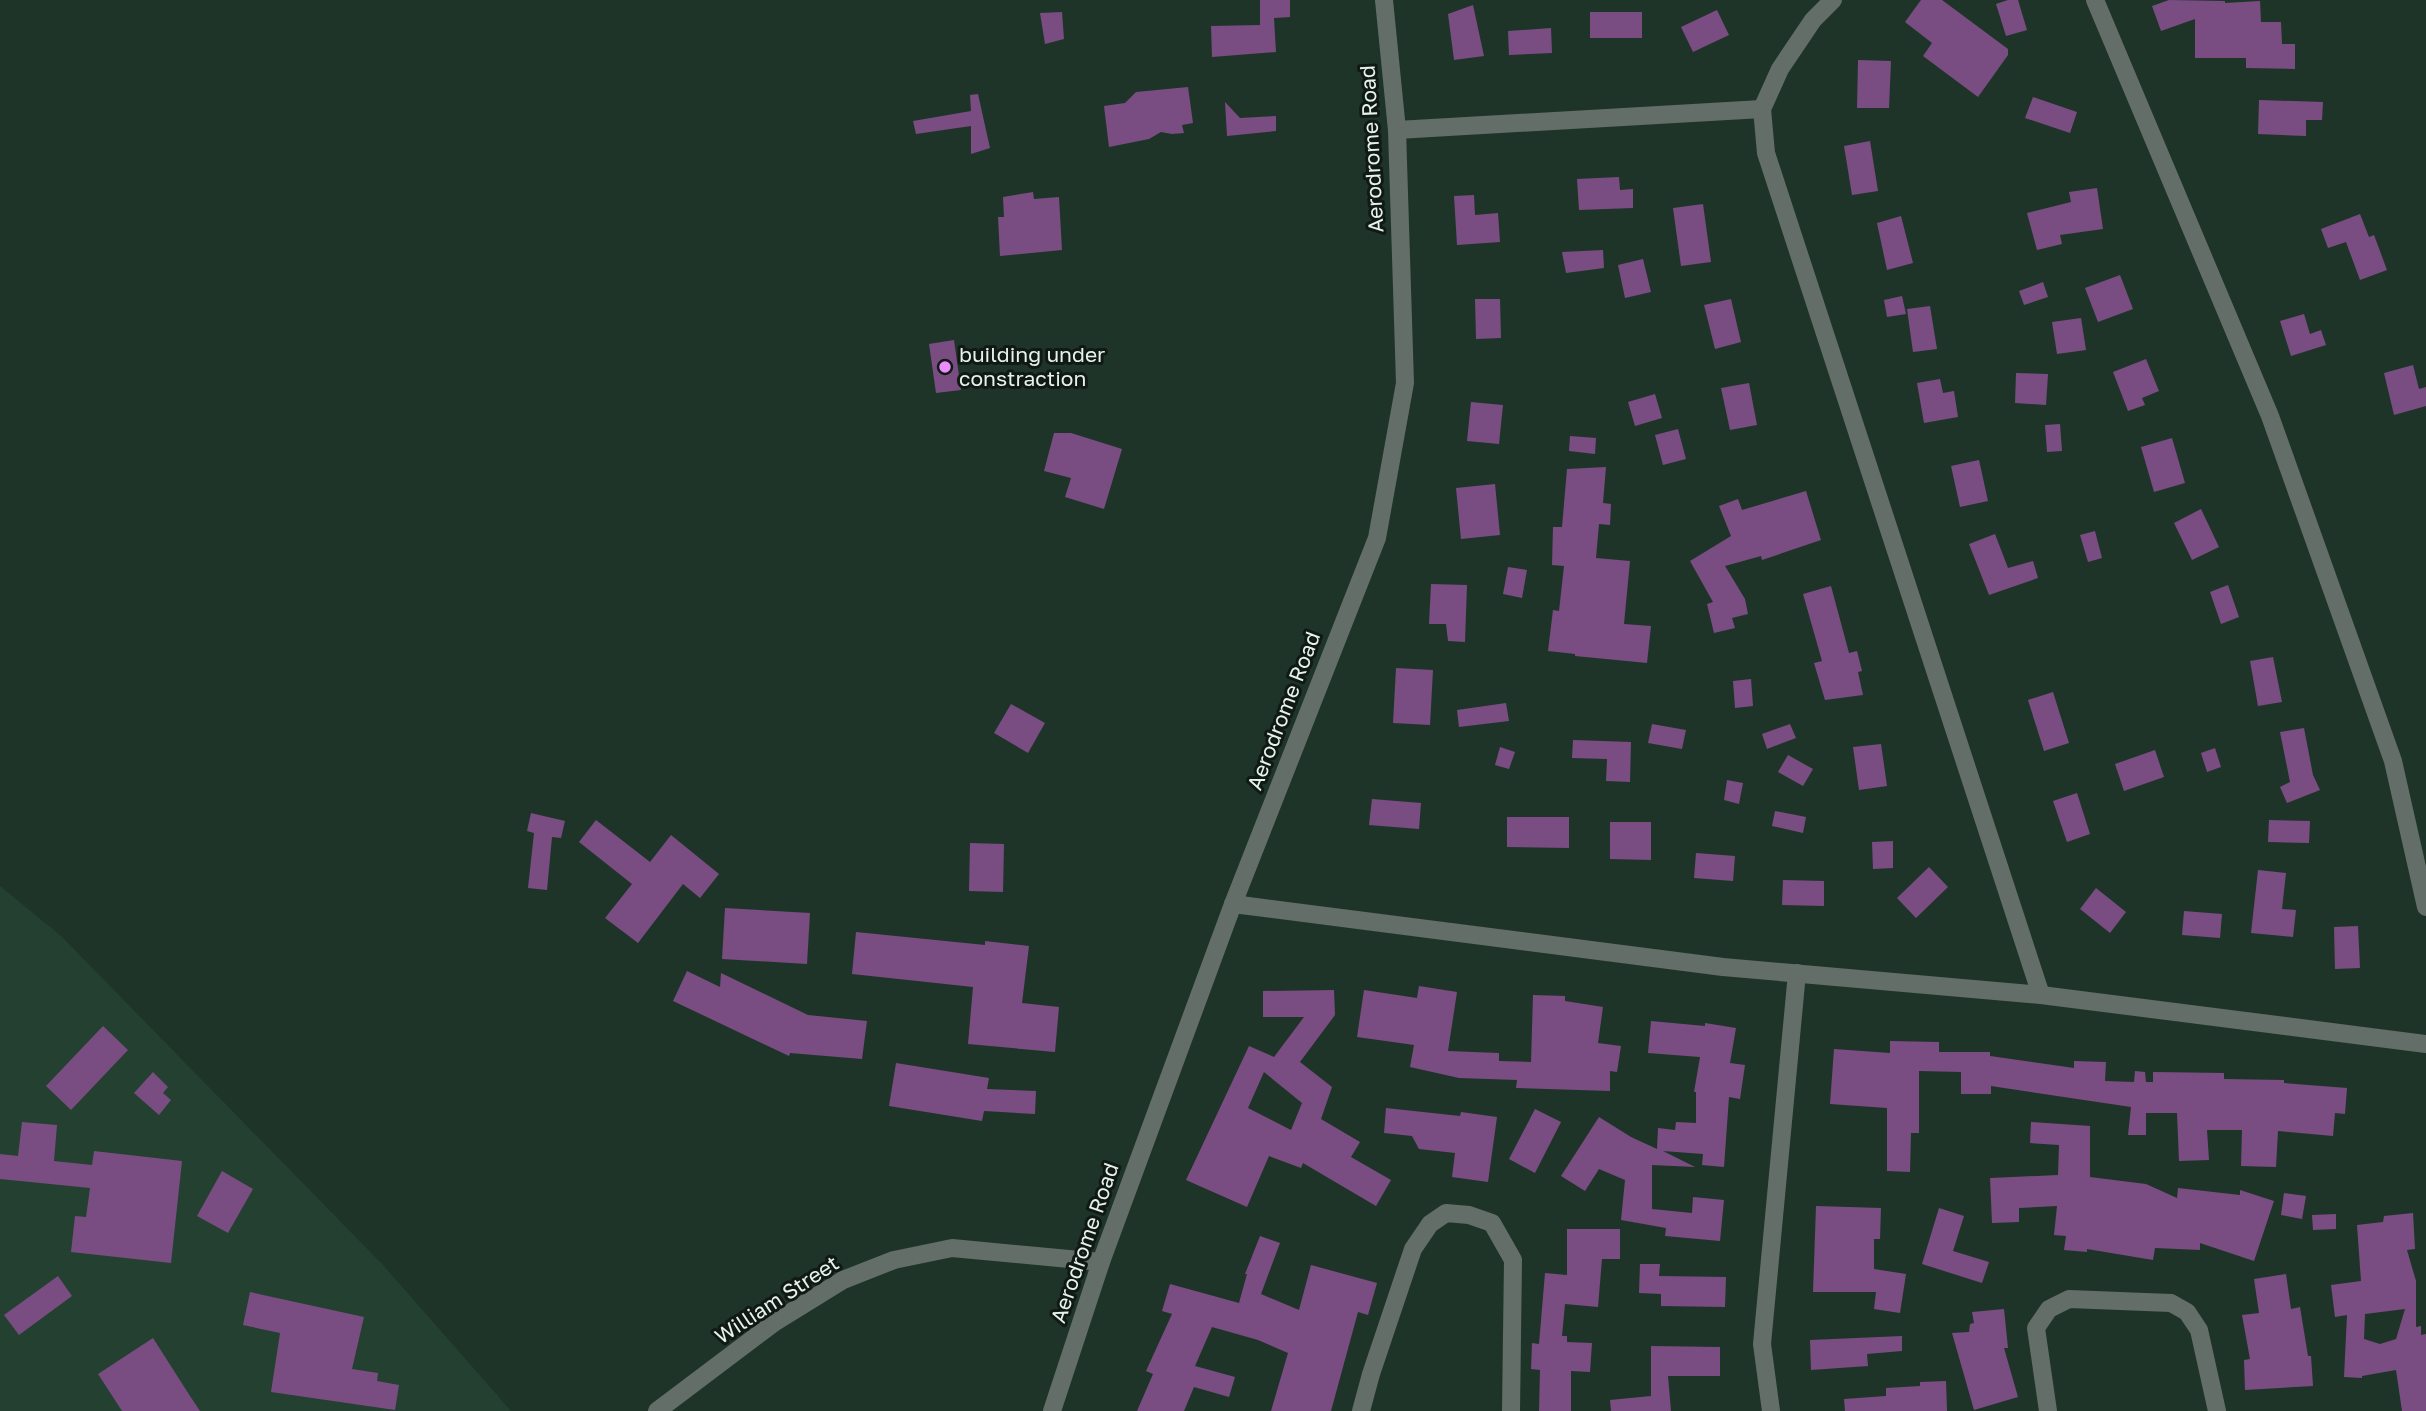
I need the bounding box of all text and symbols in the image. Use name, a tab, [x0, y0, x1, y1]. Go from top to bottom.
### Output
street label: Aerodrome Road	[1354, 65, 1388, 233]
place label: building under constraction	[959, 341, 1105, 391]
marker: building under constraction	[937, 359, 953, 375]
street label: Aerodrome Road	[1241, 628, 1325, 794]
street label: Aerodrome Road	[1044, 1159, 1124, 1326]
street label: William Street	[710, 1249, 843, 1349]

